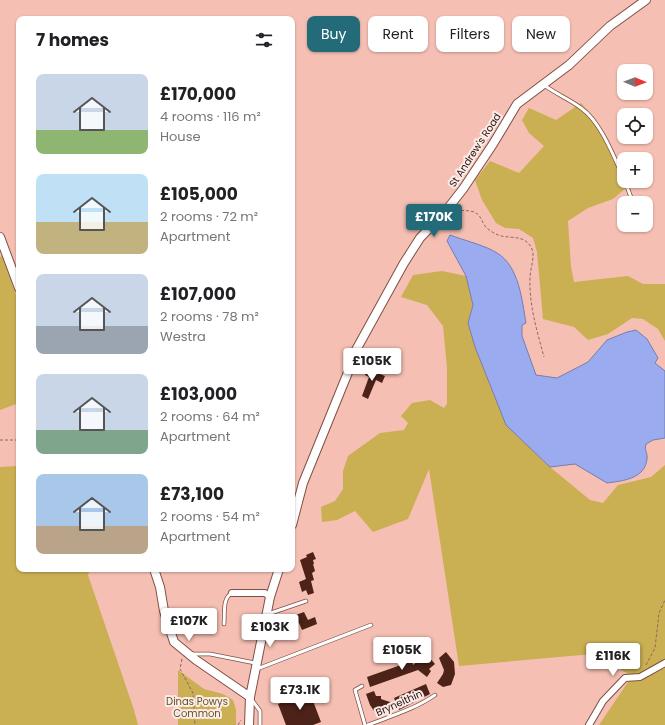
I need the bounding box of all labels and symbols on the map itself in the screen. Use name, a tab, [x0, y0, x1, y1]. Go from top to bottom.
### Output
north arrow	[617, 64, 653, 100]
street label: St Andrew's Road	[445, 110, 505, 190]
pin: £170K	[406, 204, 462, 238]
pin: £105K	[344, 348, 400, 382]
pin: £107K	[161, 608, 217, 642]
pin: £103K	[242, 614, 298, 648]
pin: £105K	[374, 637, 430, 671]
pin: £116K	[585, 643, 641, 677]
pin: £73.1K	[267, 677, 333, 711]
street label: Bryneithin	[373, 686, 425, 720]
park label: Dinas Powys Common	[166, 694, 228, 721]

